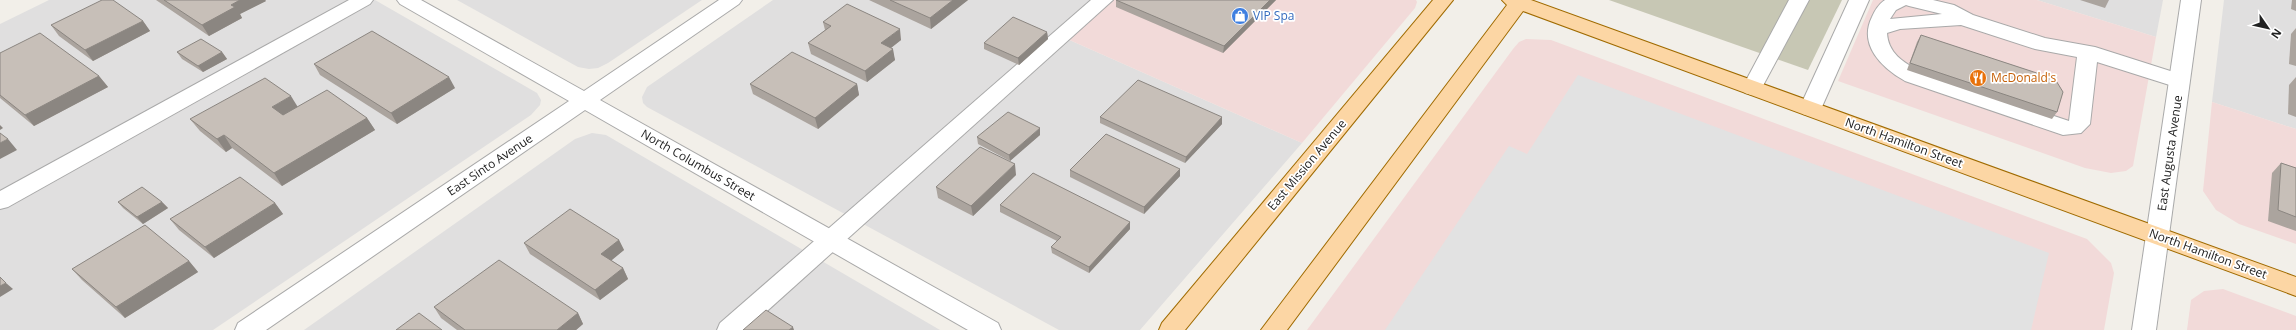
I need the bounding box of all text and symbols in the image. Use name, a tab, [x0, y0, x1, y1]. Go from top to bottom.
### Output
shop icon: VIP Spa	[1230, 6, 1250, 26]
place label: VIP Spa	[1253, 7, 1294, 24]
north arrow	[2248, 8, 2288, 48]
text: N	[2268, 26, 2285, 42]
restaurant icon: McDonald's	[1968, 68, 1988, 88]
place label: McDonald's	[1991, 69, 2056, 86]
street label: East Augusta Avenue	[2153, 94, 2186, 212]
street label: North Hamilton Street	[1843, 113, 1965, 172]
street label: East Mission Avenue	[1263, 115, 1350, 214]
street label: North Columbus Street	[638, 125, 758, 204]
street label: East Sinto Avenue	[444, 129, 536, 200]
street label: North Hamilton Street	[2147, 224, 2269, 283]

